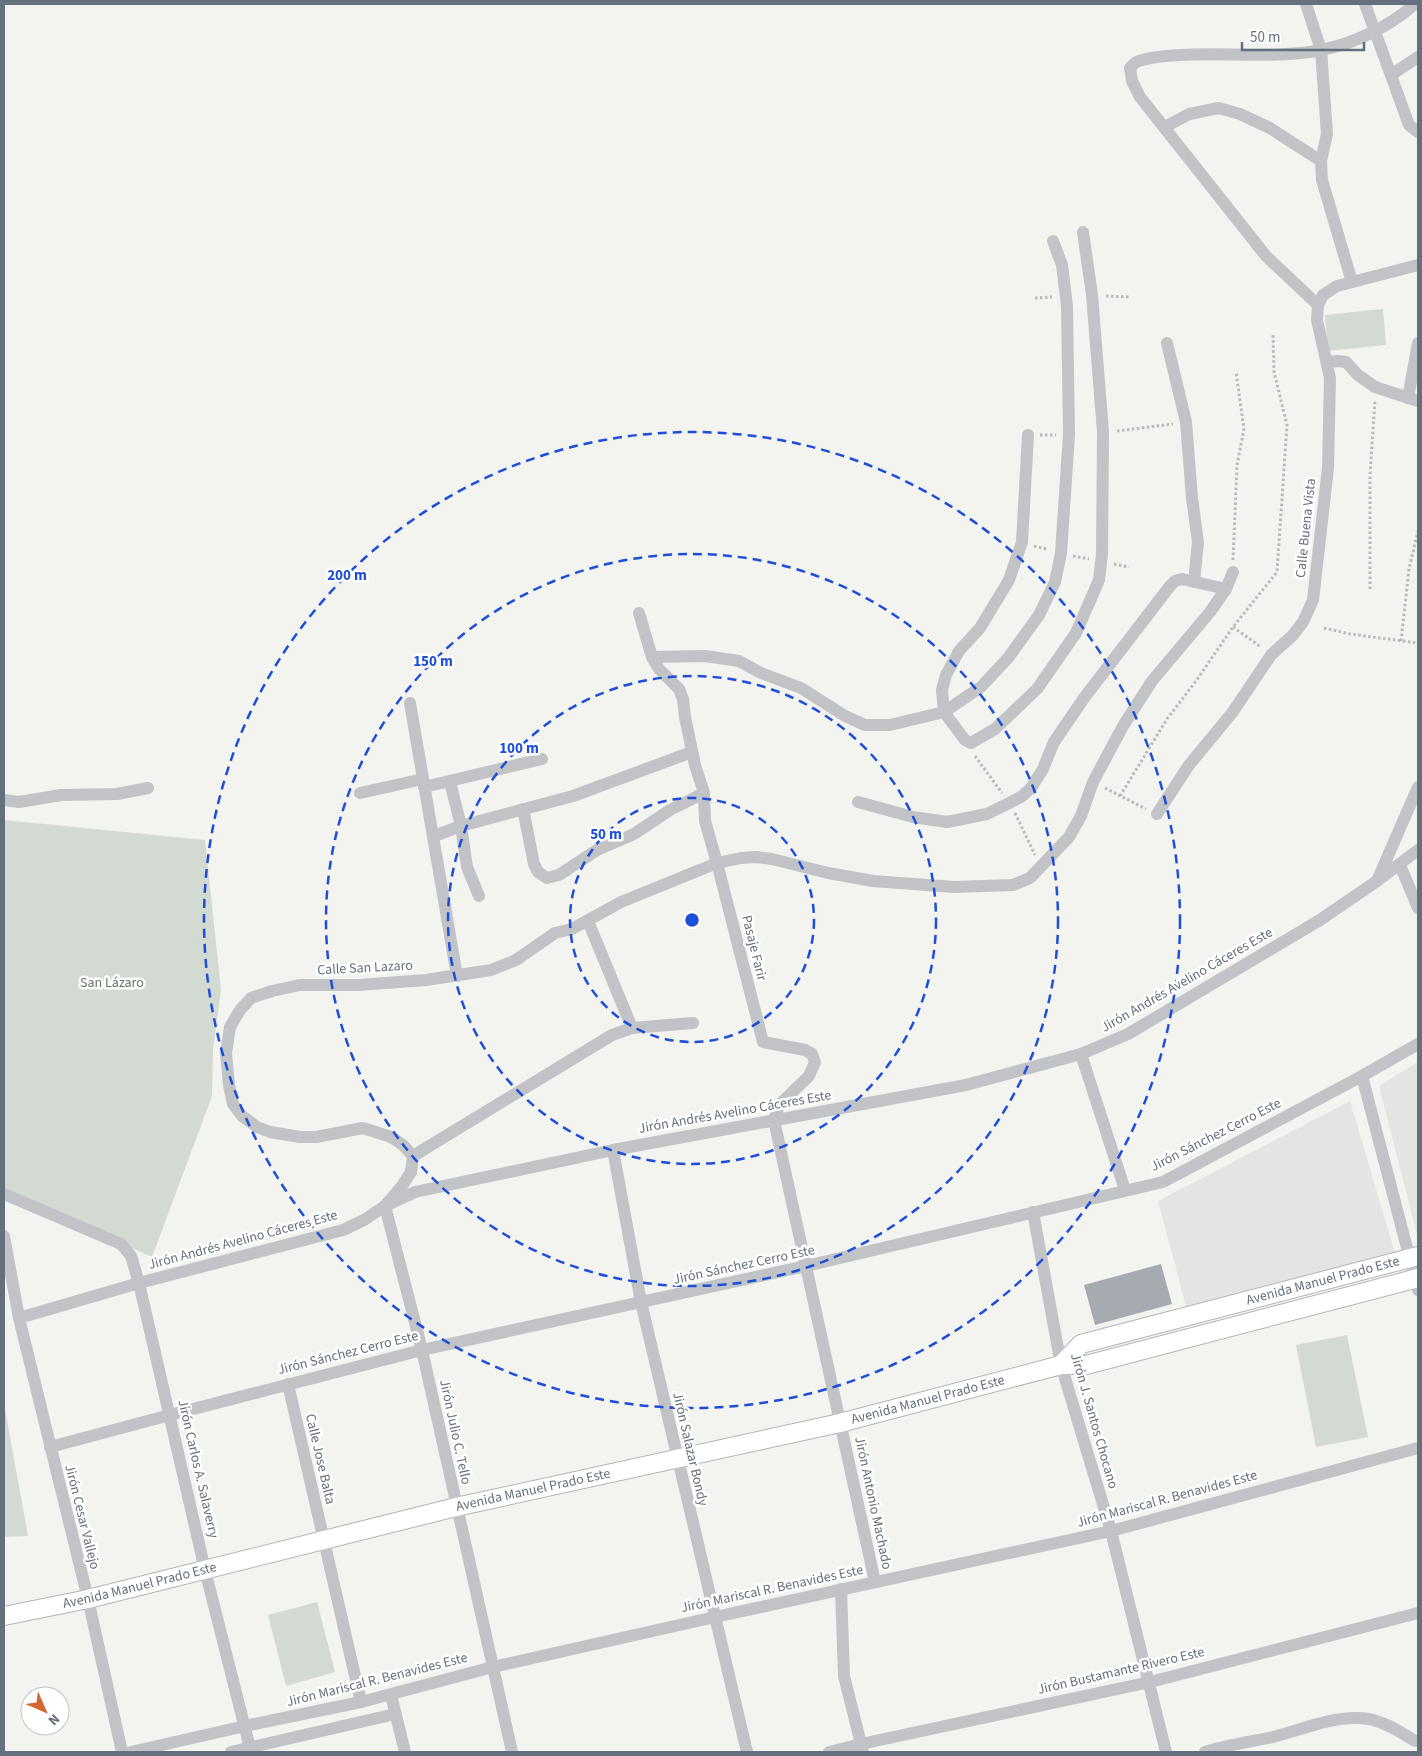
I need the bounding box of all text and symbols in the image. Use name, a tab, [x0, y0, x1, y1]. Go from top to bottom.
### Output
scale bar	[1242, 20, 1364, 52]
text: 50 m	[1250, 27, 1280, 48]
street label: Calle Buena Vista	[1291, 477, 1321, 579]
text: 200 m	[327, 565, 367, 586]
text: 150 m	[413, 651, 453, 672]
text: 100 m	[499, 738, 539, 759]
text: 50 m	[590, 824, 622, 845]
centre of rings	[683, 911, 701, 929]
street label: Pasaje Farir	[736, 913, 772, 983]
street label: Jirón Andrés Avelino Cáceres Este	[1098, 923, 1277, 1037]
street label: Calle San Lazaro	[317, 956, 413, 980]
park label: San Lázaro	[80, 973, 144, 993]
street label: Jirón Andrés Avelino Cáceres Este	[637, 1085, 833, 1139]
street label: Jirón Sánchez Cerro Este	[1147, 1093, 1285, 1177]
street label: Jirón Andrés Avelino Cáceres Este	[146, 1205, 340, 1275]
street label: Jirón Sánchez Cerro Este	[671, 1240, 817, 1290]
street label: Avenida Manuel Prado Este	[1244, 1251, 1402, 1310]
street label: Jirón Sánchez Cerro Este	[276, 1326, 420, 1380]
street label: Jirón J. Santos Chocano	[1065, 1351, 1123, 1491]
street label: Avenida Manuel Prado Este	[849, 1370, 1007, 1430]
street label: Jirón Julio C. Tello	[434, 1378, 476, 1486]
street label: Jirón Salazar Bondy	[667, 1390, 713, 1508]
street label: Jirón Carlos A. Salaverry	[172, 1398, 224, 1541]
street label: Calle Jose Balta	[300, 1412, 340, 1506]
street label: Jirón Antonio Machado	[849, 1435, 897, 1571]
street label: Jirón Cesar Vallejo	[59, 1462, 105, 1572]
street label: Avenida Manuel Prado Este	[454, 1463, 612, 1517]
street label: Jirón Mariscal R. Benavides Este	[1075, 1465, 1259, 1533]
street label: Avenida Manuel Prado Este	[61, 1557, 219, 1614]
street label: Jirón Mariscal R. Benavides Este	[679, 1560, 865, 1618]
street label: Jirón Bustamante Rivero Este	[1036, 1642, 1207, 1700]
street label: Jirón Mariscal R. Benavides Este	[284, 1648, 470, 1712]
north arrow	[20, 1686, 70, 1736]
text: N	[43, 1709, 64, 1730]

